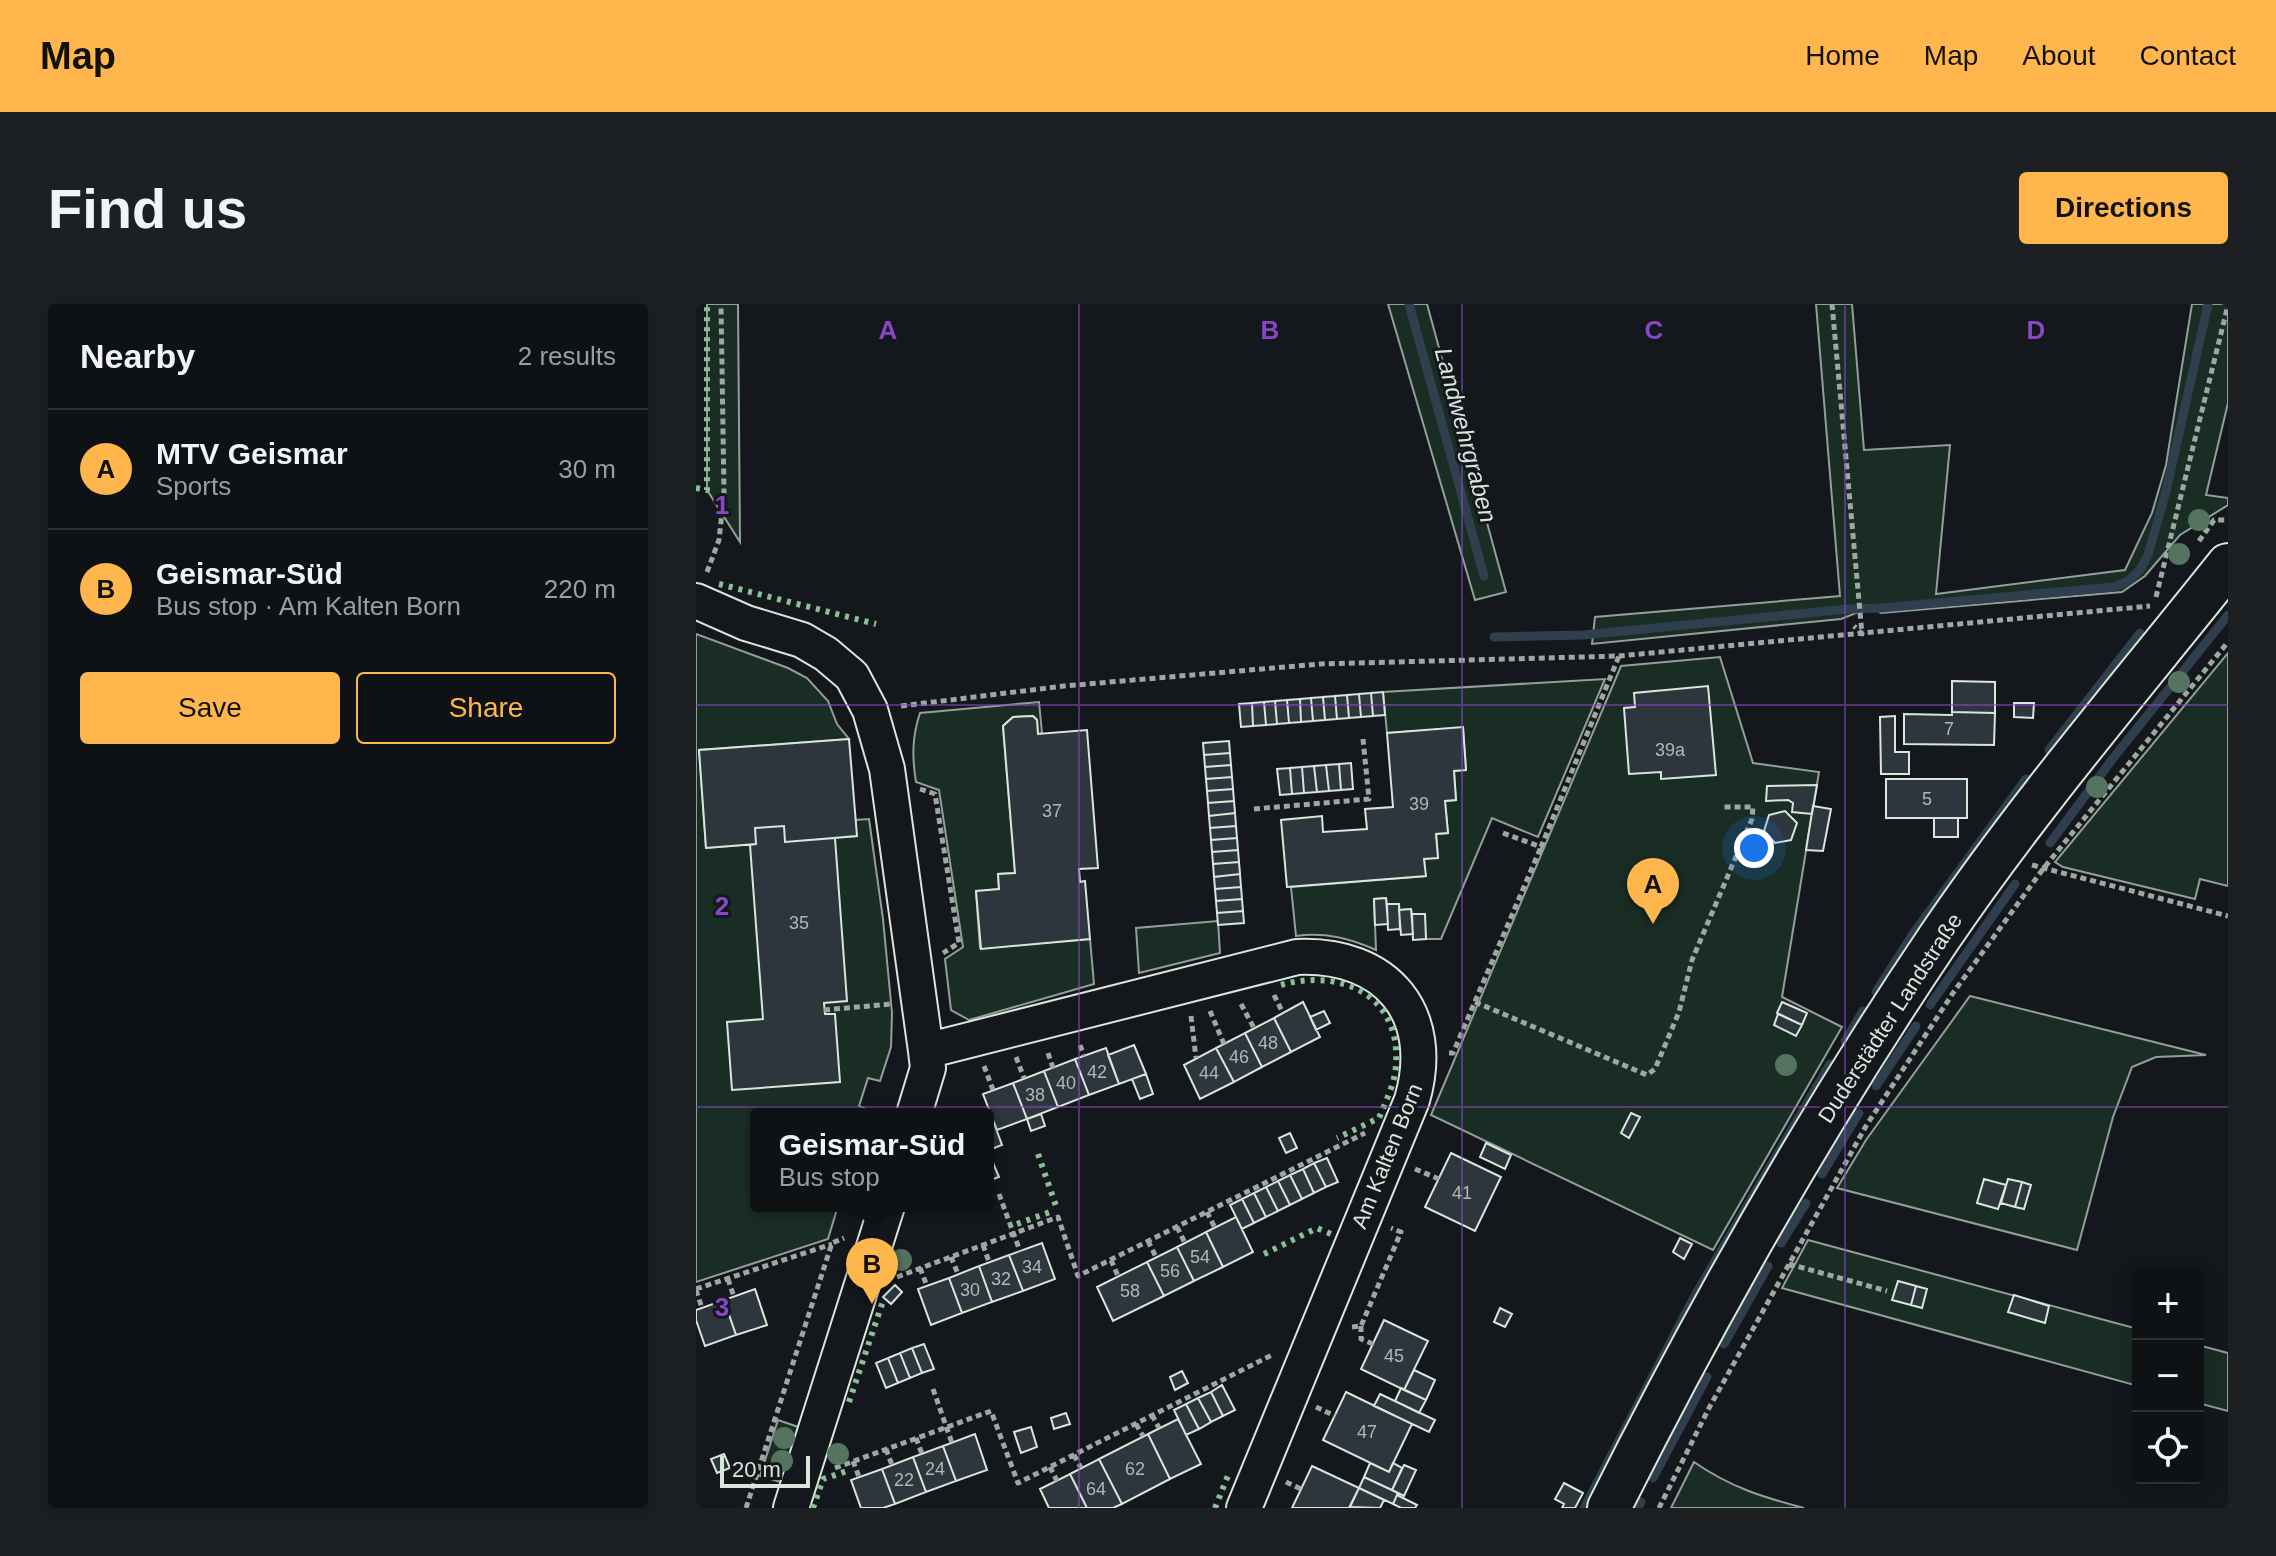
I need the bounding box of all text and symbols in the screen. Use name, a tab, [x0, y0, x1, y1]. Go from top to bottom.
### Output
text: Map	[40, 35, 116, 77]
text: Home	[1805, 40, 1880, 71]
text: Map	[1924, 40, 1978, 71]
text: About	[2022, 40, 2096, 71]
text: Contact	[2140, 40, 2236, 71]
button: Directions	[2019, 172, 2228, 244]
text: Find us	[48, 177, 247, 240]
text: A	[879, 315, 898, 345]
text: B	[1261, 315, 1279, 345]
text: C	[1645, 315, 1664, 345]
text: D	[2027, 315, 2045, 345]
text: Nearby	[80, 337, 195, 375]
text: 2 results	[518, 341, 616, 371]
water label: Landwehrgraben	[1430, 345, 1502, 525]
text: MTV Geismar	[156, 437, 348, 470]
text: A	[97, 454, 115, 484]
text: 30 m	[558, 454, 616, 484]
text: Sports	[156, 471, 231, 501]
text: 1	[715, 490, 729, 520]
text: Geismar-Süd	[156, 557, 343, 590]
text: B	[97, 574, 115, 604]
text: 220 m	[544, 574, 616, 604]
text: Bus stop · Am Kalten Born	[156, 591, 461, 621]
button: Save	[80, 672, 340, 744]
button: Share	[356, 672, 616, 744]
house number: 7	[1944, 719, 1954, 739]
house number: 39a	[1655, 740, 1686, 760]
house number: 5	[1922, 789, 1932, 809]
house number: 39	[1409, 794, 1429, 814]
house number: 37	[1042, 801, 1062, 821]
your location	[1734, 828, 1774, 868]
pin: A	[1627, 858, 1679, 924]
text: 2	[715, 891, 729, 921]
street label: Duderstädter Landstraße	[1813, 909, 1967, 1127]
house number: 35	[789, 913, 809, 933]
house number: 48	[1258, 1033, 1278, 1053]
house number: 46	[1229, 1047, 1249, 1067]
house number: 42	[1087, 1062, 1107, 1082]
house number: 44	[1199, 1063, 1219, 1083]
house number: 40	[1056, 1073, 1076, 1093]
street label: Am Kalten Born	[1347, 1080, 1427, 1232]
house number: 38	[1025, 1085, 1045, 1105]
popup	[750, 1108, 994, 1212]
text: Geismar-Süd	[779, 1128, 965, 1161]
text: Bus stop	[779, 1162, 880, 1192]
house number: 41	[1452, 1183, 1472, 1203]
pin: B	[846, 1238, 898, 1304]
house number: 54	[1190, 1247, 1210, 1267]
house number: 34	[1022, 1257, 1042, 1277]
house number: 56	[1160, 1261, 1180, 1281]
map controls	[2132, 1268, 2204, 1484]
button: +	[2132, 1268, 2204, 1340]
house number: 32	[991, 1269, 1011, 1289]
house number: 30	[960, 1280, 980, 1300]
house number: 58	[1120, 1281, 1140, 1301]
text: 3	[715, 1292, 729, 1322]
button: −	[2132, 1340, 2204, 1412]
house number: 45	[1384, 1346, 1404, 1366]
button: locate	[2132, 1412, 2204, 1484]
house number: 47	[1357, 1422, 1377, 1442]
scale bar	[720, 1452, 810, 1488]
text: 20 m	[732, 1457, 781, 1482]
house number: 24	[925, 1459, 945, 1479]
house number: 62	[1125, 1459, 1145, 1479]
house number: 22	[894, 1470, 914, 1490]
house number: 64	[1086, 1479, 1106, 1499]

